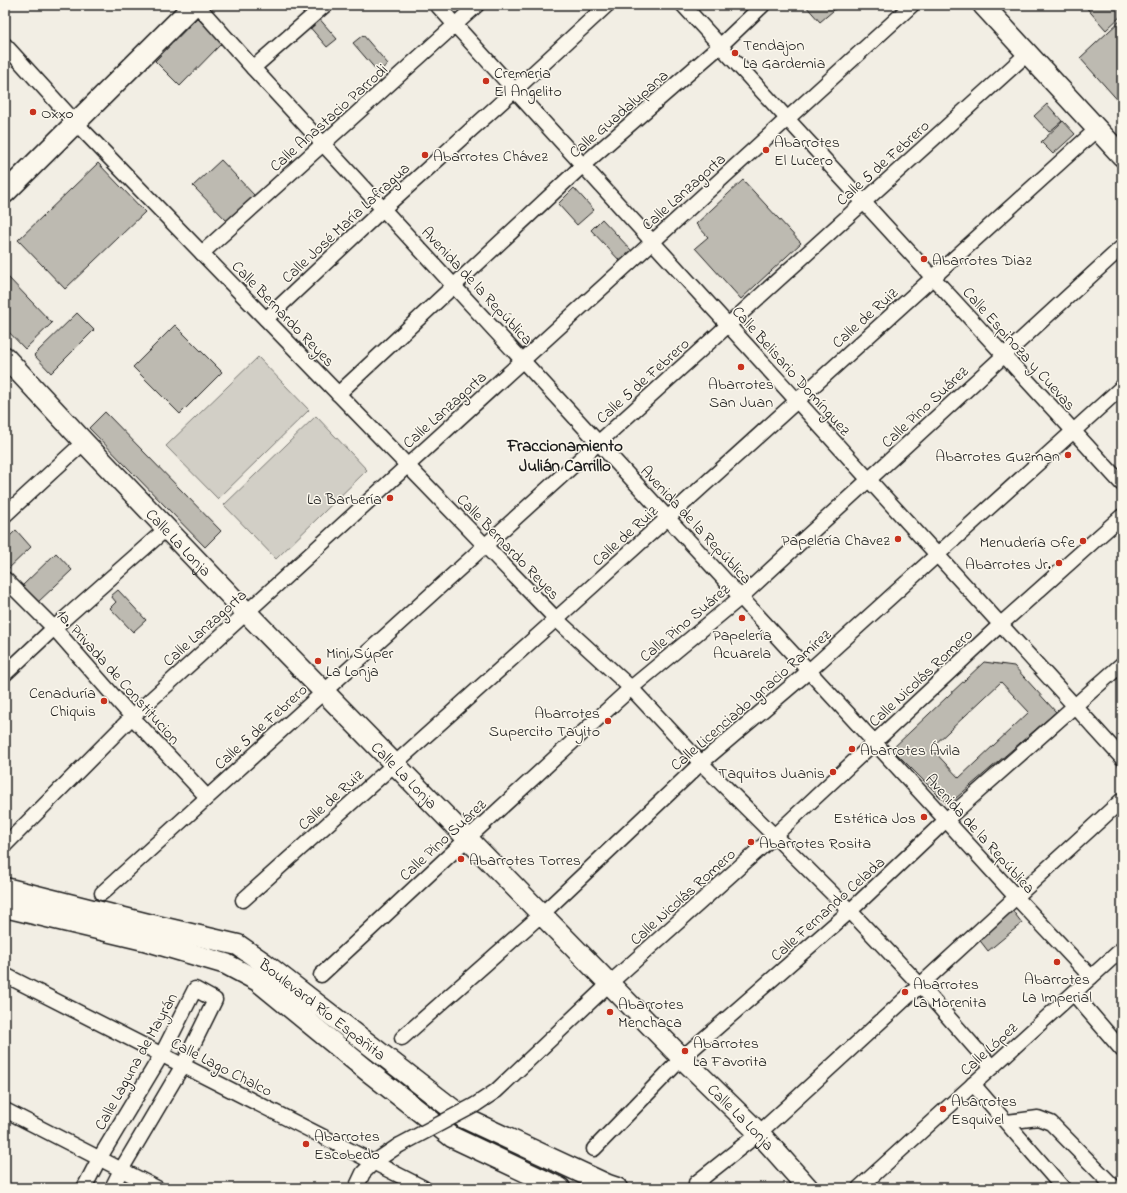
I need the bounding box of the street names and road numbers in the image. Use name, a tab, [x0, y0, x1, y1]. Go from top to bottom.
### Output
street label: Calle Anastacio Parrodi	[265, 59, 394, 178]
street label: Calle Guadalupana	[564, 64, 674, 165]
street label: Calle 5 de Febrero	[831, 115, 935, 212]
street label: Calle Lanzagorta	[637, 148, 732, 237]
street label: Calle José María Lafragua	[277, 157, 416, 290]
street label: Avenida de la República	[415, 222, 538, 351]
street label: Calle Bernardo Reyes	[225, 256, 340, 373]
street label: Calle de Ruiz	[827, 282, 904, 355]
street label: Calle Espinoza y Cuevas	[956, 282, 1081, 417]
street label: Calle Belisario Domínguez	[725, 301, 856, 442]
street label: Calle 5 de Febrero	[591, 333, 695, 430]
street label: Calle Pino Suárez	[876, 360, 975, 454]
street label: Calle Lanzagorta	[398, 366, 493, 455]
street label: Avenida de la República	[634, 461, 757, 590]
street label: Calle Bernardo Reyes	[450, 489, 565, 606]
street label: Calle de Ruiz	[587, 500, 664, 573]
street label: Calle La Lonja	[139, 504, 216, 583]
street label: Calle Pino Suárez	[635, 578, 736, 669]
street label: Calle Lanzagorta	[158, 584, 253, 673]
street label: 1a. Privada de Constitucion	[50, 604, 185, 751]
street label: Calle Nicolás Romero	[864, 623, 979, 733]
street label: Calle Licenciado Ignacio Ramírez	[666, 624, 837, 777]
street label: Calle 5 de Febrero	[209, 679, 313, 776]
street label: Calle La Lonja	[364, 736, 442, 815]
street label: Calle de Ruiz	[293, 764, 370, 837]
street label: Avenida de la República	[919, 769, 1040, 900]
street label: Calle Pino Suárez	[394, 793, 493, 887]
street label: Calle Nicolás Romero	[625, 843, 742, 952]
street label: Calle Fernando Celada	[766, 851, 891, 968]
street label: Boulevard Río Españita	[252, 953, 390, 1067]
street label: Calle Laguna de Mayrán	[89, 989, 185, 1135]
street label: Calle López	[955, 1017, 1024, 1082]
street label: Calle Lago Chalco	[166, 1032, 276, 1104]
street label: Calle La Lonja	[701, 1079, 779, 1157]

